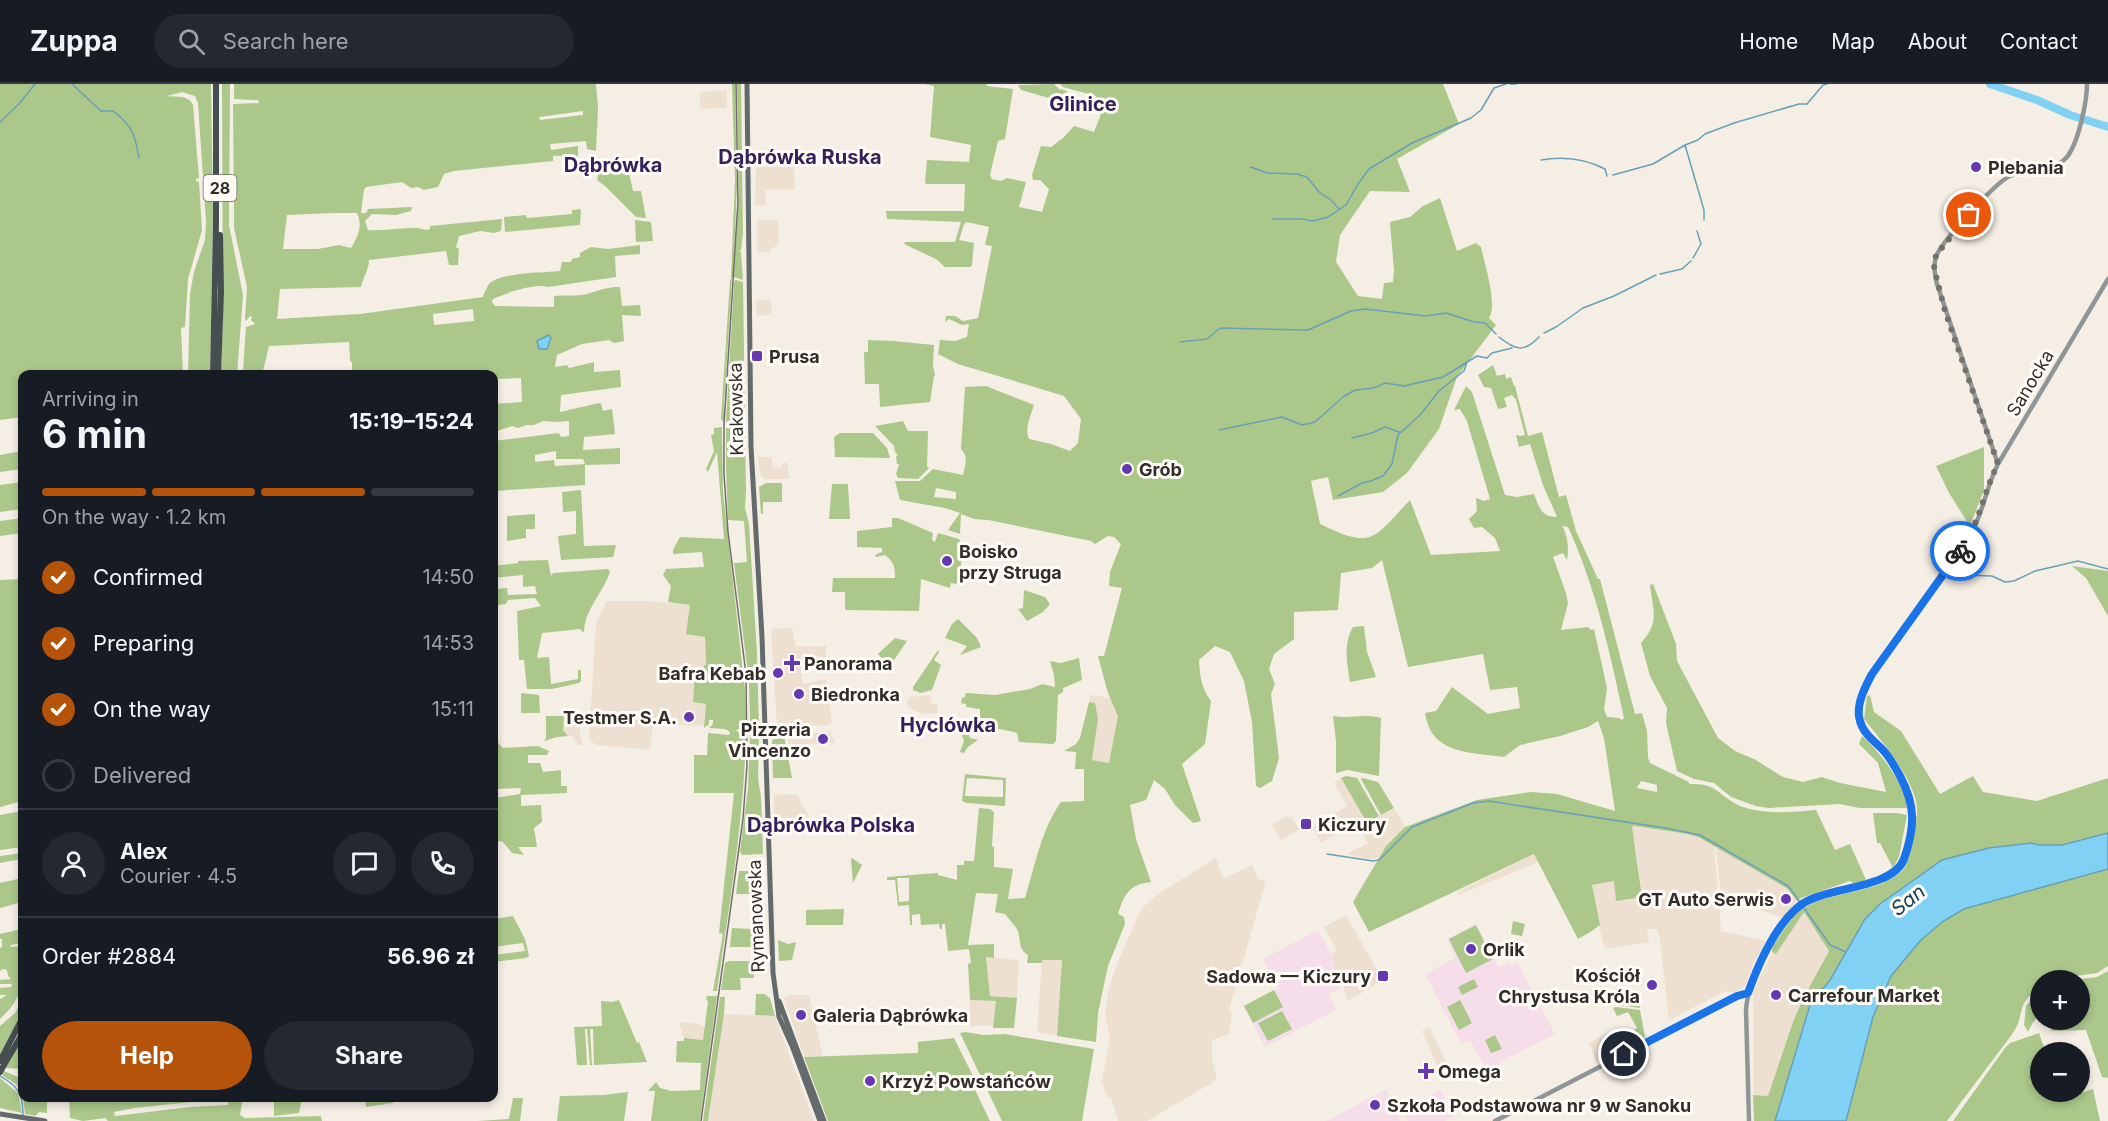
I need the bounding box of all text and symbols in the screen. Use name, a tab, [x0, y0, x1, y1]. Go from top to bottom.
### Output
search box	[154, 14, 574, 68]
text: Zuppa	[30, 24, 118, 58]
icon: search	[175, 25, 208, 58]
text: Search here	[223, 28, 349, 54]
text: Home	[1739, 29, 1798, 54]
text: Map	[1831, 29, 1875, 54]
text: About	[1908, 29, 1967, 54]
text: Contact	[2000, 29, 2078, 54]
district label: Glinice	[1049, 92, 1117, 116]
district label: Dąbrówka Ruska	[718, 145, 882, 169]
district label: Dąbrówka	[564, 153, 662, 177]
place label: Plebania	[1988, 157, 2064, 178]
marker: Plebania	[1969, 160, 1983, 174]
road number: 28	[204, 175, 236, 201]
pin	[1943, 189, 1994, 240]
icon: bag	[1952, 198, 1985, 231]
place label: Prusa	[769, 346, 820, 367]
street label: Sanocka	[2002, 346, 2058, 420]
marker: Prusa	[750, 349, 764, 363]
street label: Krakowska	[725, 362, 747, 456]
text: Arriving in	[42, 387, 139, 411]
text: 15:19–15:24	[349, 408, 474, 434]
text: 6 min	[42, 410, 147, 457]
place label: Grób	[1139, 459, 1182, 480]
marker: Grób	[1120, 462, 1134, 476]
text: On the way · 1.2 km	[42, 505, 226, 529]
courier	[1930, 521, 1990, 581]
icon: bike	[1944, 535, 1977, 568]
place label: Boisko przy Struga	[959, 541, 1062, 583]
marker: Boisko przy Struga	[940, 554, 954, 568]
icon: check	[42, 561, 75, 594]
text: Confirmed	[93, 564, 203, 590]
text: 14:50	[422, 565, 474, 589]
icon: check	[42, 627, 75, 660]
text: Preparing	[93, 630, 194, 656]
text: 14:53	[423, 631, 474, 655]
place label: Panorama	[804, 653, 893, 674]
marker: Panorama	[785, 656, 799, 670]
place label: Bafra Kebab	[658, 663, 766, 684]
marker: Bafra Kebab	[771, 666, 785, 680]
place label: Biedronka	[811, 684, 900, 705]
marker: Biedronka	[792, 687, 806, 701]
icon: check	[42, 693, 75, 726]
text: On the way	[93, 696, 211, 722]
text: 15:11	[432, 697, 474, 721]
place label: Testmer S.A.	[563, 707, 677, 728]
marker: Testmer S.A.	[682, 710, 696, 724]
district label: Hyclówka	[900, 713, 996, 737]
place label: Pizzeria Vincenzo	[728, 719, 811, 761]
marker: Pizzeria Vincenzo	[816, 732, 830, 746]
text: Delivered	[93, 762, 191, 788]
district label: Dąbrówka Polska	[747, 813, 915, 837]
place label: Kiczury	[1318, 814, 1386, 835]
marker: Kiczury	[1299, 817, 1313, 831]
button: person	[42, 832, 105, 895]
button: chat	[333, 832, 396, 895]
button: phone	[411, 832, 474, 895]
text: Alex	[120, 838, 168, 864]
street label: Rymanowska	[744, 859, 768, 973]
text: Courier · 4.5	[120, 864, 237, 888]
water label: San	[1886, 879, 1930, 921]
place label: GT Auto Serwis	[1638, 889, 1774, 910]
marker: GT Auto Serwis	[1779, 892, 1793, 906]
place label: Orlik	[1483, 939, 1525, 960]
marker: Orlik	[1464, 942, 1478, 956]
text: Order #2884	[42, 943, 176, 969]
text: 56.96 zł	[387, 943, 474, 969]
place label: Kościół Chrystusa Króla	[1498, 965, 1641, 1007]
place label: Sadowa — Kiczury	[1206, 966, 1371, 987]
marker: Sadowa — Kiczury	[1376, 969, 1390, 983]
map controls	[2030, 970, 2090, 1102]
button: +	[2030, 970, 2090, 1030]
marker: Kościół Chrystusa Króla	[1645, 978, 1659, 992]
place label: Carrefour Market	[1788, 985, 1940, 1006]
marker: Carrefour Market	[1769, 988, 1783, 1002]
place label: Galeria Dąbrówka	[813, 1005, 968, 1026]
marker: Galeria Dąbrówka	[794, 1008, 808, 1022]
button: Help	[42, 1021, 252, 1090]
button: Share	[264, 1021, 474, 1090]
pin	[1598, 1028, 1649, 1079]
icon: home	[1607, 1037, 1640, 1070]
button: −	[2030, 1042, 2090, 1102]
place label: Omega	[1438, 1061, 1501, 1082]
marker: Omega	[1419, 1064, 1433, 1078]
place label: Krzyż Powstańców	[882, 1071, 1051, 1092]
marker: Krzyż Powstańców	[863, 1074, 877, 1088]
place label: Szkoła Podstawowa nr 9 w Sanoku	[1387, 1095, 1691, 1116]
marker: Szkoła Podstawowa nr 9 w Sanoku	[1368, 1098, 1382, 1112]

